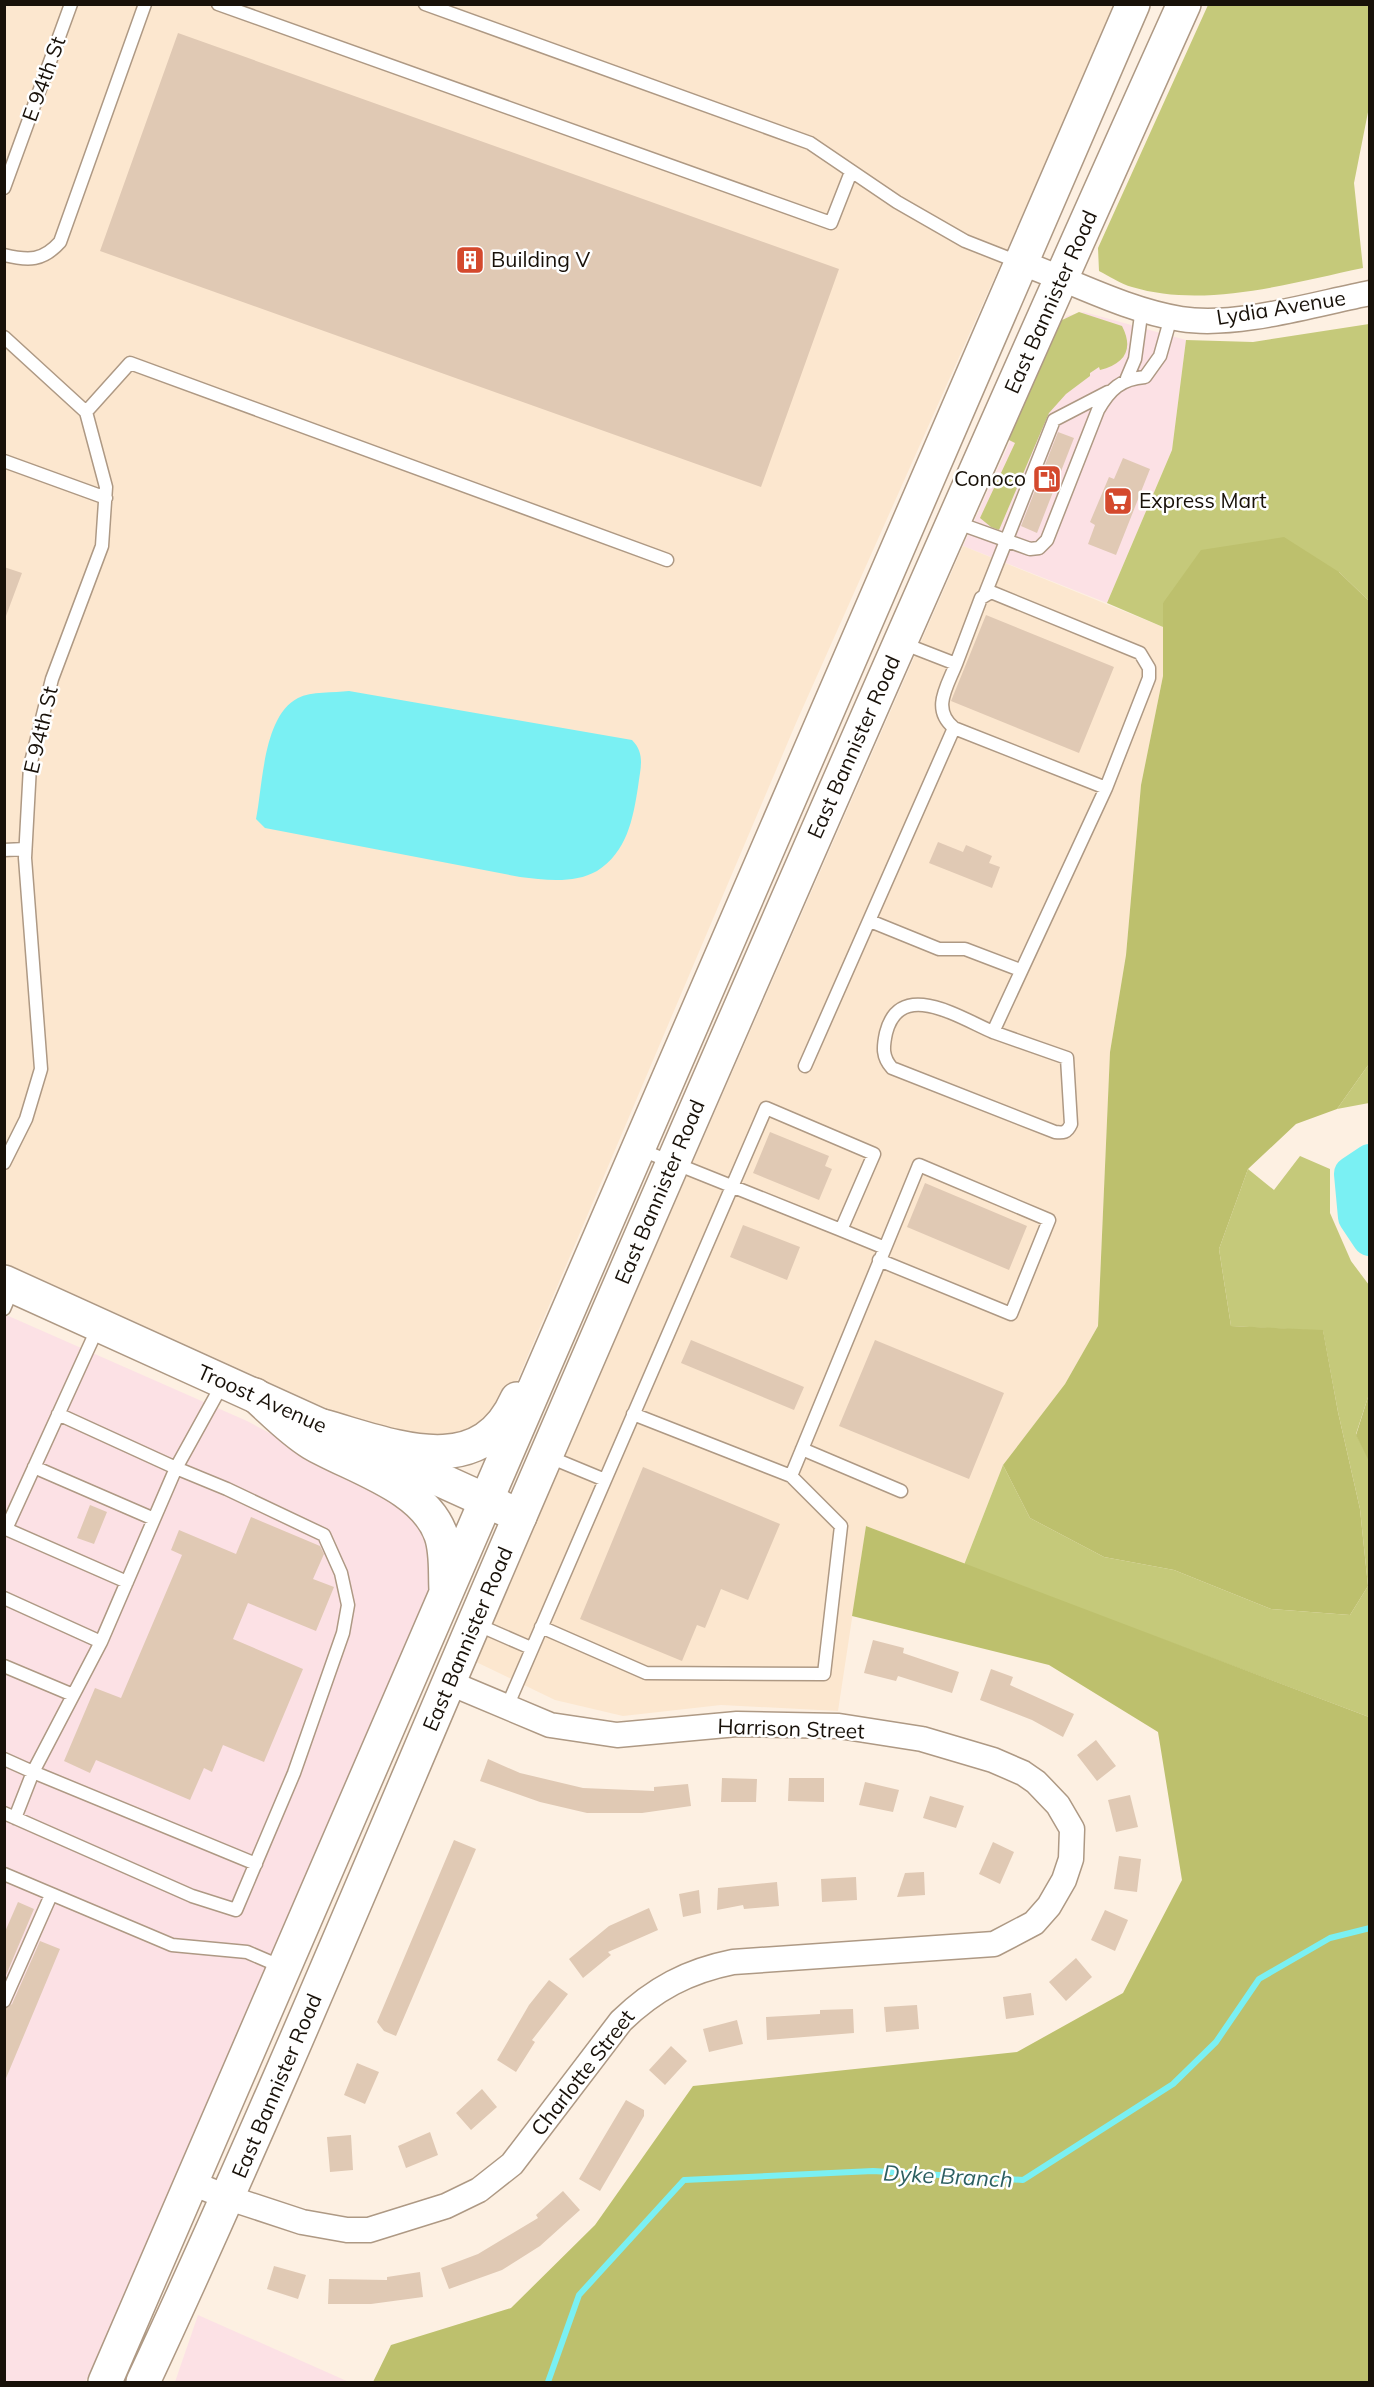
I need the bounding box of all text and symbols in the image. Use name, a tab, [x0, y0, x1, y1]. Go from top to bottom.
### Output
street label: E 94th St	[16, 33, 70, 125]
street label: East Bannister Road	[998, 206, 1102, 397]
building icon: Building V	[454, 244, 486, 276]
place label: Building V	[491, 246, 590, 272]
street label: Lydia Avenue	[1214, 284, 1347, 330]
fuel station icon: Conoco	[1031, 463, 1063, 495]
place label: Conoco	[954, 465, 1026, 491]
supermarket icon: Express Mart	[1102, 485, 1134, 517]
place label: Express Mart	[1139, 487, 1267, 513]
street label: East Bannister Road	[801, 651, 905, 842]
street label: E 94th St	[17, 684, 63, 776]
street label: East Bannister Road	[608, 1095, 710, 1288]
street label: Troost Avenue	[194, 1358, 331, 1438]
street label: East Bannister Road	[416, 1542, 518, 1735]
street label: Harrison Street	[717, 1712, 865, 1744]
street label: East Bannister Road	[225, 1989, 327, 2182]
street label: Charlotte Street	[525, 2004, 640, 2141]
water label: Dyke Branch	[883, 2159, 1013, 2193]

